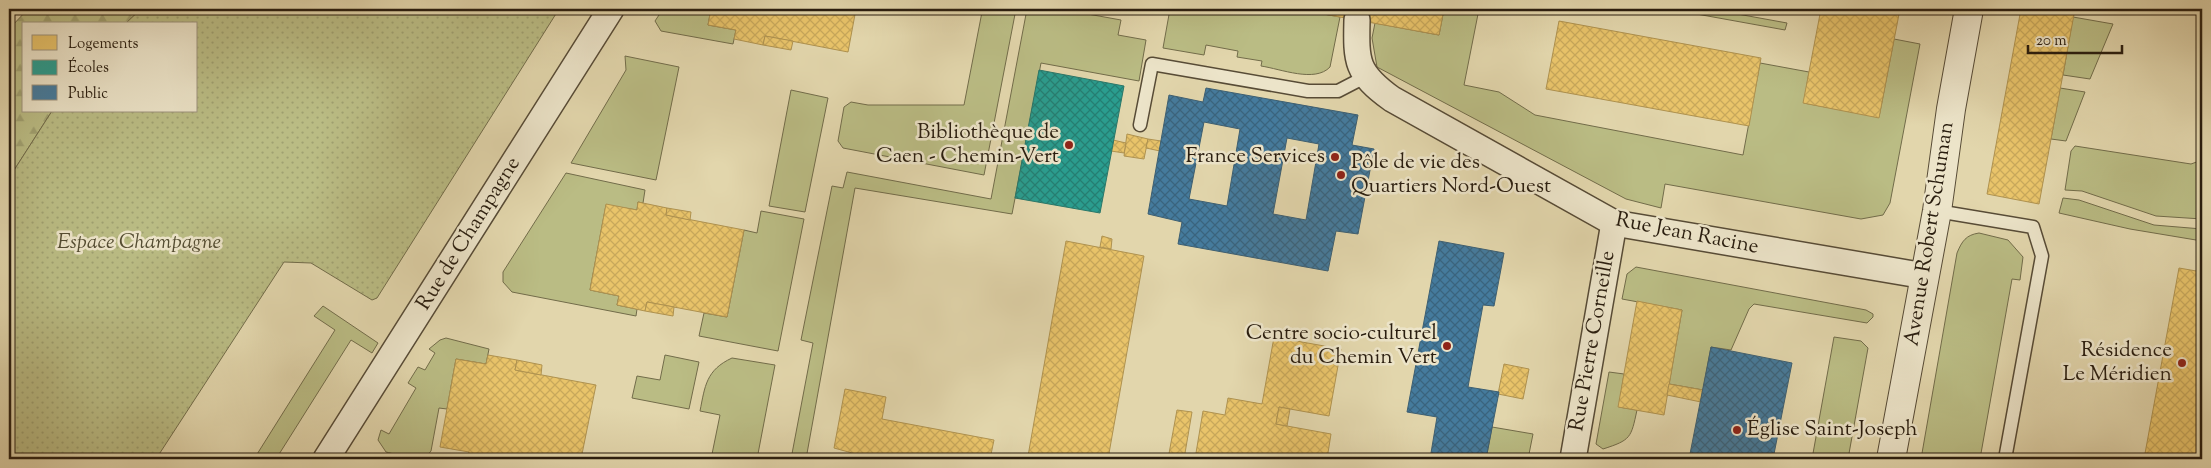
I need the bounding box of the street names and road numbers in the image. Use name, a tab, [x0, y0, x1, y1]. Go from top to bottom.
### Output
street label: Avenue Robert Schuman	[1897, 120, 1963, 348]
street label: Rue de Champagne	[410, 151, 528, 317]
street label: Rue Jean Racine	[1613, 205, 1761, 263]
street label: Rue Pierre Corneille	[1562, 248, 1624, 434]

